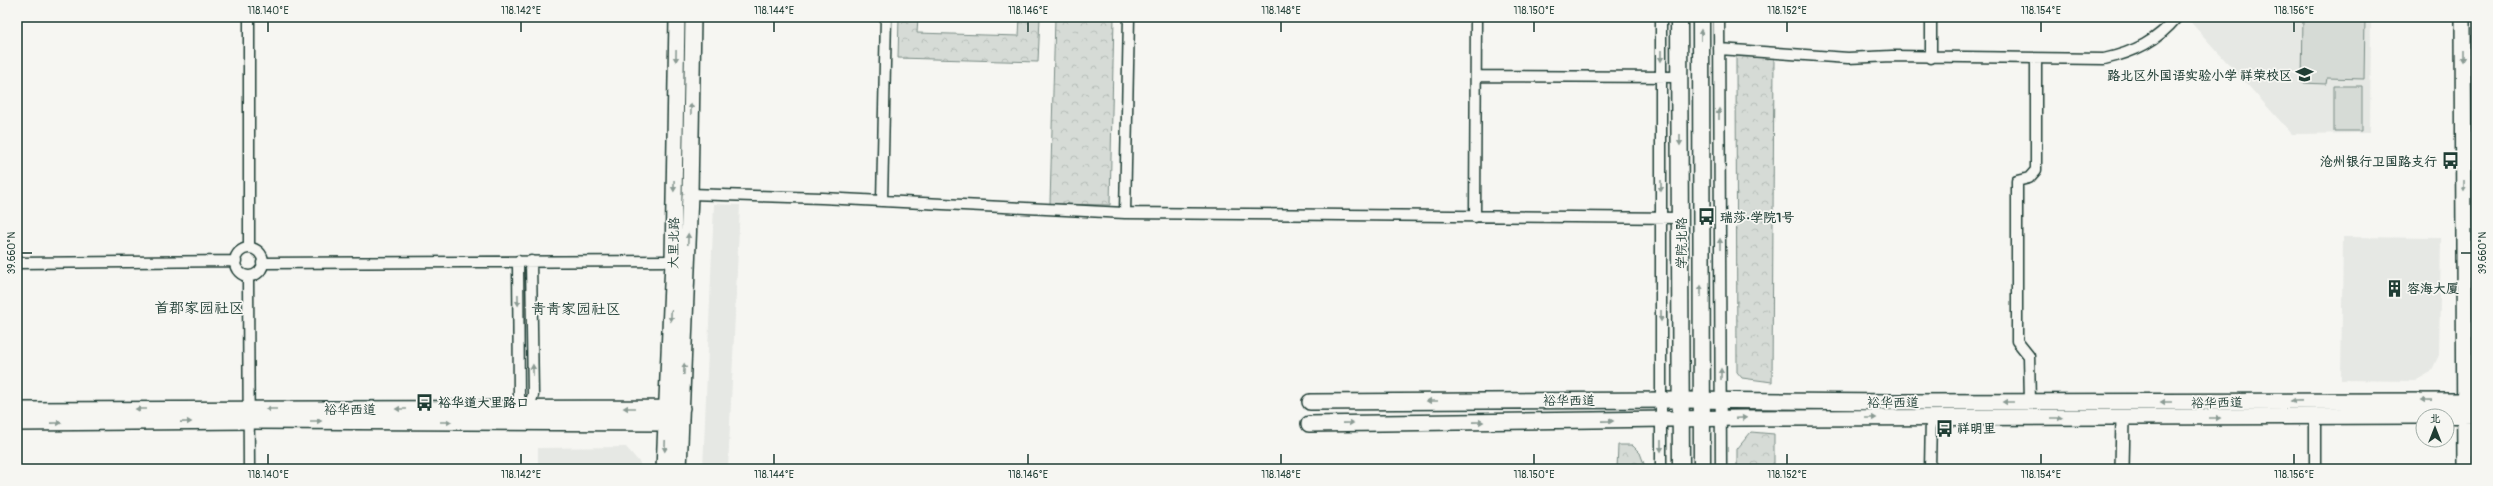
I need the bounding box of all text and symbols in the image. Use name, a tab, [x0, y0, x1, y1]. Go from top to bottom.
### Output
text: 118.140°E	[247, 5, 289, 17]
text: 118.142°E	[501, 5, 541, 17]
text: 118.144°E	[754, 5, 794, 17]
text: 118.146°E	[1008, 5, 1048, 17]
text: 118.148°E	[1261, 5, 1301, 17]
text: 118.150°E	[1514, 5, 1554, 17]
text: 118.152°E	[1767, 5, 1807, 17]
text: 118.154°E	[2021, 5, 2061, 17]
text: 118.156°E	[2274, 5, 2314, 17]
one-way arrow	[1698, 28, 1704, 41]
one-way arrow	[673, 50, 680, 62]
one-way arrow	[1658, 50, 1664, 63]
one-way arrow	[2460, 50, 2466, 63]
school or university icon: 路北区外国语实验小学 祥荣校区	[2295, 65, 2315, 85]
place label: 路北区外国语实验小学 祥荣校区	[2107, 68, 2292, 84]
one-way arrow	[688, 102, 694, 115]
one-way arrow	[1716, 107, 1722, 120]
one-way arrow	[1677, 134, 1683, 147]
bus stop icon: 沧州银行卫国路支行	[2440, 151, 2460, 171]
place label: 沧州银行卫国路支行	[2320, 154, 2437, 170]
one-way arrow	[671, 180, 677, 193]
one-way arrow	[1658, 180, 1664, 193]
one-way arrow	[2461, 180, 2467, 193]
bus stop icon: 瑞莎·学院1号	[1697, 207, 1717, 227]
place label: 瑞莎·学院1号	[1720, 210, 1794, 226]
street label: 大里北路	[666, 217, 682, 269]
street label: 学院北路	[1674, 217, 1690, 269]
text: 39.660°N	[6, 231, 18, 274]
text: 39.660°N	[2477, 231, 2489, 274]
one-way arrow	[685, 232, 691, 245]
one-way arrow	[1717, 237, 1723, 250]
building icon: 容海大厦	[2384, 278, 2404, 298]
place label: 容海大厦	[2407, 281, 2459, 297]
one-way arrow	[1698, 284, 1704, 297]
one-way arrow	[515, 294, 521, 307]
district label: 首郡家园社区	[154, 299, 244, 318]
district label: 青青家园社区	[531, 300, 621, 319]
one-way arrow	[668, 310, 675, 322]
one-way arrow	[1658, 310, 1664, 323]
one-way arrow	[681, 362, 687, 375]
one-way arrow	[530, 363, 536, 376]
one-way arrow	[1718, 367, 1724, 380]
bus stop icon: 裕华道大里路口	[415, 392, 435, 412]
street label: 裕华西道	[1543, 393, 1595, 409]
place label: 裕华道大里路口	[438, 395, 529, 411]
street label: 裕华西道	[1867, 395, 1919, 411]
street label: 裕华西道	[2191, 395, 2243, 411]
one-way arrow	[2419, 397, 2432, 403]
one-way arrow	[1425, 398, 1438, 404]
one-way arrow	[2289, 398, 2302, 404]
one-way arrow	[2001, 399, 2014, 405]
one-way arrow	[2159, 399, 2172, 405]
street label: 裕华西道	[324, 402, 376, 418]
one-way arrow	[622, 405, 635, 411]
one-way arrow	[134, 406, 147, 412]
one-way arrow	[264, 406, 277, 412]
one-way arrow	[394, 406, 407, 412]
north arrow	[2415, 408, 2455, 448]
text: 北	[2430, 412, 2441, 425]
one-way arrow	[2051, 414, 2063, 421]
one-way arrow	[1735, 415, 1747, 422]
one-way arrow	[1865, 415, 1878, 421]
one-way arrow	[2209, 415, 2222, 421]
one-way arrow	[180, 418, 192, 425]
one-way arrow	[310, 418, 323, 424]
one-way arrow	[1602, 418, 1615, 424]
bus stop icon: 祥明里	[1934, 418, 1954, 438]
one-way arrow	[440, 419, 453, 425]
one-way arrow	[1472, 419, 1485, 425]
one-way arrow	[50, 420, 63, 426]
one-way arrow	[1342, 420, 1354, 427]
place label: 祥明里	[1957, 421, 1996, 437]
one-way arrow	[662, 440, 668, 453]
one-way arrow	[1658, 440, 1664, 453]
text: 118.140°E	[247, 469, 289, 481]
text: 118.142°E	[501, 469, 541, 481]
text: 118.144°E	[754, 469, 794, 481]
text: 118.146°E	[1008, 469, 1048, 481]
text: 118.148°E	[1261, 469, 1301, 481]
text: 118.150°E	[1514, 469, 1554, 481]
text: 118.152°E	[1767, 469, 1807, 481]
text: 118.154°E	[2021, 469, 2061, 481]
text: 118.156°E	[2274, 469, 2314, 481]

